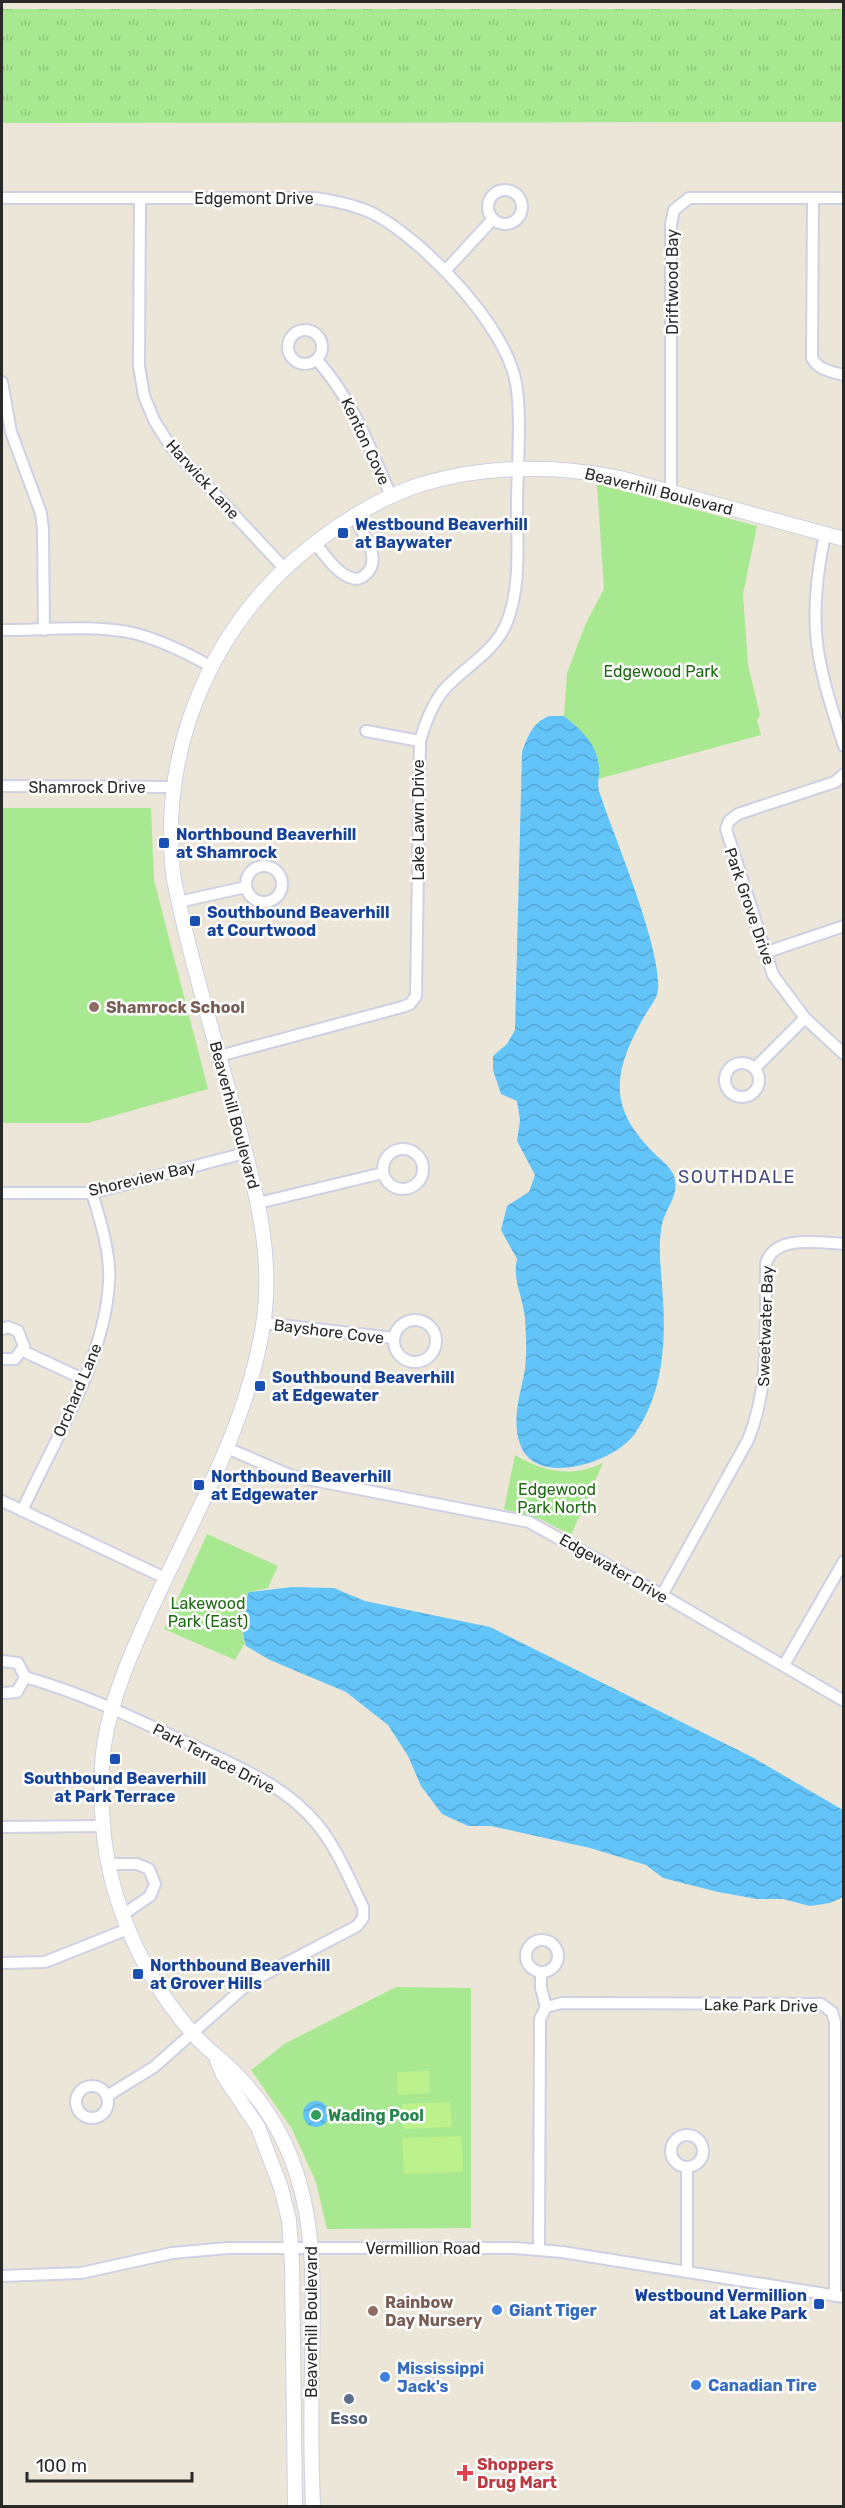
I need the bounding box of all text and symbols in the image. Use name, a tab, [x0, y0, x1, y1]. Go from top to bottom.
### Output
street label: Edgemont Drive	[194, 189, 314, 208]
street label: Driftwood Bay	[663, 229, 682, 335]
street label: Kenton Cove	[337, 395, 394, 488]
street label: Harwick Lane	[162, 436, 243, 523]
street label: Beaverhill Boulevard	[583, 464, 735, 519]
place label: Westbound Beaverhill at Baywater	[355, 515, 528, 552]
marker: Westbound Beaverhill at Baywater	[336, 526, 350, 540]
park label: Edgewood Park	[603, 662, 719, 681]
street label: Lake Lawn Drive	[409, 759, 428, 881]
street label: Shamrock Drive	[28, 778, 146, 797]
place label: Northbound Beaverhill at Shamrock	[176, 825, 356, 862]
marker: Northbound Beaverhill at Shamrock	[157, 836, 171, 850]
street label: Park Grove Drive	[721, 845, 778, 967]
place label: Southbound Beaverhill at Courtwood	[207, 903, 390, 940]
marker: Southbound Beaverhill at Courtwood	[188, 914, 202, 928]
place label: Shamrock School	[106, 998, 245, 1017]
marker: Shamrock School	[87, 1000, 101, 1014]
street label: Beaverhill Boulevard	[206, 1039, 263, 1191]
street label: Shoreview Bay	[87, 1157, 198, 1200]
district label: SOUTHDALE	[678, 1166, 796, 1188]
street label: Sweetwater Bay	[754, 1265, 777, 1387]
street label: Bayshore Cove	[273, 1315, 385, 1348]
street label: Orchard Lane	[49, 1340, 106, 1440]
place label: Southbound Beaverhill at Edgewater	[272, 1368, 455, 1405]
marker: Southbound Beaverhill at Edgewater	[253, 1379, 267, 1393]
place label: Northbound Beaverhill at Edgewater	[211, 1467, 391, 1504]
marker: Northbound Beaverhill at Edgewater	[192, 1478, 206, 1492]
park label: Edgewood Park North	[517, 1480, 597, 1517]
street label: Edgewater Drive	[556, 1530, 671, 1607]
park label: Lakewood Park (East)	[168, 1594, 248, 1631]
street label: Park Terrace Drive	[150, 1719, 278, 1797]
marker: Southbound Beaverhill at Park Terrace	[108, 1752, 122, 1766]
place label: Southbound Beaverhill at Park Terrace	[24, 1769, 206, 1806]
place label: Northbound Beaverhill at Grover Hills	[150, 1956, 330, 1993]
marker: Northbound Beaverhill at Grover Hills	[131, 1967, 145, 1981]
street label: Lake Park Drive	[704, 1995, 818, 2016]
place label: Wading Pool	[328, 2106, 424, 2125]
marker: Wading Pool	[309, 2108, 323, 2122]
street label: Vermillion Road	[365, 2239, 481, 2258]
street label: Beaverhill Boulevard	[302, 2246, 321, 2398]
place label: Westbound Vermillion at Lake Park	[635, 2286, 808, 2323]
place label: Rainbow Day Nursery	[385, 2293, 483, 2330]
marker: Westbound Vermillion at Lake Park	[812, 2297, 826, 2311]
place label: Giant Tiger	[509, 2301, 597, 2320]
marker: Giant Tiger	[490, 2303, 504, 2317]
marker: Rainbow Day Nursery	[366, 2304, 380, 2318]
place label: Mississippi Jack's	[397, 2359, 484, 2396]
marker: Mississippi Jack's	[378, 2370, 392, 2384]
place label: Canadian Tire	[708, 2376, 817, 2395]
marker: Canadian Tire	[689, 2378, 703, 2392]
marker: Esso	[342, 2392, 356, 2406]
place label: Esso	[330, 2409, 368, 2428]
scale bar	[27, 2445, 192, 2483]
text: 100 m	[36, 2455, 87, 2477]
place label: Shoppers Drug Mart	[477, 2455, 557, 2492]
marker: Shoppers Drug Mart	[458, 2466, 472, 2480]

